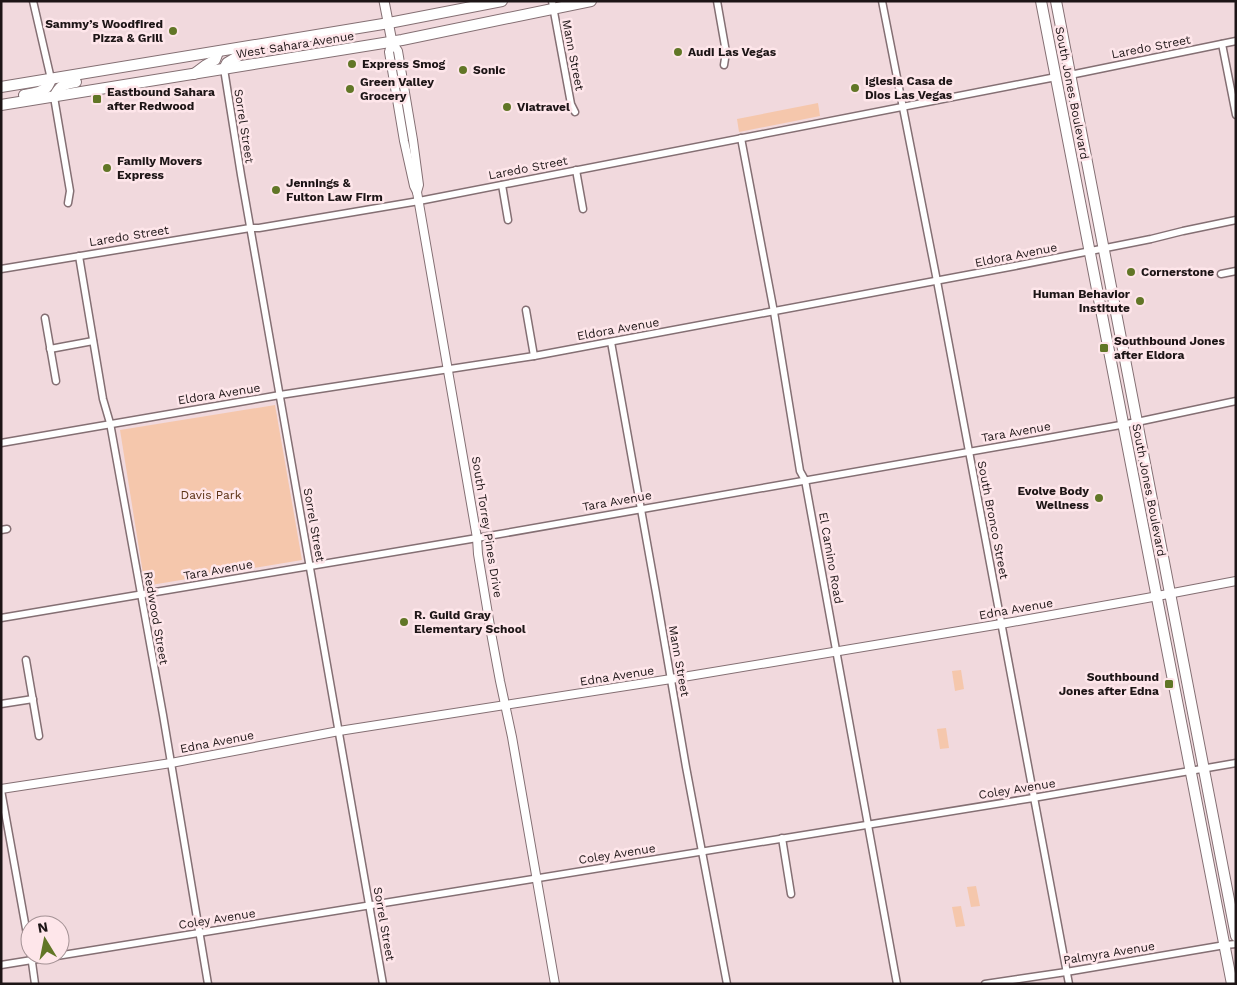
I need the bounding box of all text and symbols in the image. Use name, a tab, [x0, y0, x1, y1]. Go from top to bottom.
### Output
place label: Sammy’s Woodfired Pizza & Grill	[45, 17, 163, 45]
street label: Mann Street	[559, 18, 587, 92]
marker: Sammy’s Woodfired Pizza & Grill	[167, 25, 179, 37]
street label: South Jones Boulevard	[1052, 25, 1092, 161]
street label: West Sahara Avenue	[235, 29, 355, 61]
street label: Laredo Street	[1110, 32, 1192, 62]
place label: Audi Las Vegas	[688, 45, 777, 59]
marker: Audi Las Vegas	[672, 46, 684, 58]
place label: Express Smog	[362, 57, 446, 71]
marker: Express Smog	[346, 58, 358, 70]
place label: Sonic	[473, 63, 506, 77]
marker: Sonic	[457, 64, 469, 76]
place label: Iglesia Casa de Dios Las Vegas	[865, 74, 953, 102]
place label: Green Valley Grocery	[360, 75, 434, 103]
marker: Iglesia Casa de Dios Las Vegas	[849, 82, 861, 94]
marker: Green Valley Grocery	[344, 83, 356, 95]
place label: Eastbound Sahara after Redwood	[107, 85, 215, 113]
street label: Sorrel Street	[231, 88, 257, 164]
marker: Eastbound Sahara after Redwood	[91, 93, 103, 105]
place label: Viatravel	[517, 100, 570, 114]
marker: Viatravel	[501, 101, 513, 113]
street label: Laredo Street	[487, 153, 569, 183]
place label: Family Movers Express	[117, 154, 203, 182]
marker: Family Movers Express	[101, 162, 113, 174]
place label: Jennings & Fulton Law Firm	[286, 176, 383, 204]
marker: Jennings & Fulton Law Firm	[270, 184, 282, 196]
street label: Laredo Street	[88, 223, 170, 249]
street label: Eldora Avenue	[974, 240, 1058, 270]
place label: Cornerstone	[1141, 265, 1214, 279]
marker: Cornerstone	[1125, 266, 1137, 278]
place label: Human Behavior Institute	[1033, 287, 1131, 315]
marker: Human Behavior Institute	[1134, 295, 1146, 307]
street label: Eldora Avenue	[576, 315, 660, 343]
place label: Southbound Jones after Eldora	[1114, 334, 1225, 362]
marker: Southbound Jones after Eldora	[1098, 342, 1110, 354]
street label: Eldora Avenue	[177, 381, 261, 407]
street label: Tara Avenue	[980, 419, 1052, 445]
street label: South Jones Boulevard	[1129, 422, 1169, 558]
street label: South Torrey Pines Drive	[469, 455, 505, 599]
street label: South Bronco Street	[975, 460, 1011, 580]
place label: Evolve Body Wellness	[1017, 484, 1090, 512]
street label: Sorrel Street	[301, 487, 327, 563]
park label: Davis Park	[181, 488, 242, 502]
street label: Tara Avenue	[581, 488, 653, 514]
marker: Evolve Body Wellness	[1093, 492, 1105, 504]
street label: El Camino Road	[816, 511, 846, 605]
street label: Tara Avenue	[182, 557, 254, 583]
street label: Redwood Street	[141, 570, 171, 666]
street label: Edna Avenue	[978, 596, 1054, 622]
place label: R. Guild Gray Elementary School	[414, 608, 526, 636]
marker: R. Guild Gray Elementary School	[398, 616, 410, 628]
street label: Mann Street	[666, 624, 692, 698]
street label: Edna Avenue	[579, 663, 655, 689]
place label: Southbound Jones after Edna	[1059, 670, 1159, 698]
marker: Southbound Jones after Edna	[1163, 678, 1175, 690]
street label: Edna Avenue	[179, 728, 255, 756]
street label: Coley Avenue	[978, 776, 1057, 802]
street label: Coley Avenue	[578, 841, 657, 867]
street label: Sorrel Street	[371, 886, 397, 962]
street label: Coley Avenue	[178, 906, 257, 932]
north arrow	[20, 915, 70, 965]
text: N	[36, 918, 49, 936]
street label: Palmyra Avenue	[1062, 939, 1156, 967]

